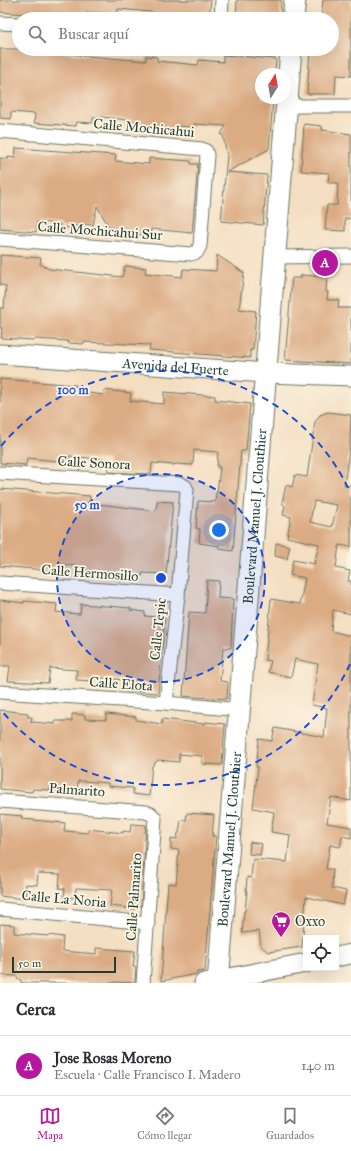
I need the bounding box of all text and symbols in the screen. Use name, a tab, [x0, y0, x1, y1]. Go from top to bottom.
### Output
search box	[12, 12, 339, 56]
icon: search	[26, 23, 48, 45]
text: Buscar aquí	[58, 25, 129, 43]
north arrow	[255, 68, 291, 104]
street label: Calle Mochicahui	[93, 115, 195, 141]
street label: Calle Mochicahui Sur	[37, 218, 164, 244]
pin: A	[312, 248, 338, 278]
street label: Avenida del Fuerte	[121, 354, 230, 379]
text: 100 m	[57, 383, 90, 397]
street label: Boulevard Manuel J. Clouthier	[239, 427, 270, 605]
street label: Calle Sonora	[57, 453, 131, 473]
text: 50 m	[74, 498, 101, 512]
your location	[209, 520, 229, 540]
street label: Calle Hermosillo	[41, 561, 139, 585]
centre of rings	[154, 571, 168, 585]
street label: Calle Tepic	[146, 597, 170, 661]
street label: Calle Elota	[89, 673, 153, 695]
street label: Boulevard Manuel J. Clouthier	[214, 750, 245, 928]
street label: Palmarito	[48, 780, 106, 800]
street label: Calle Palmarito	[122, 852, 146, 942]
street label: Calle La Noria	[21, 887, 107, 911]
supermarket icon: Oxxo	[270, 910, 292, 938]
place label: Oxxo	[295, 913, 325, 930]
map controls	[303, 935, 339, 971]
button: locate	[303, 935, 339, 971]
scale bar	[12, 955, 116, 974]
text: 50 m	[18, 957, 41, 970]
text: Cerca	[16, 999, 55, 1020]
text: Jose Rosas Moreno	[54, 1049, 171, 1067]
text: A	[25, 1058, 33, 1074]
text: 140 m	[301, 1058, 335, 1074]
text: Escuela · Calle Francisco I. Madero	[54, 1067, 241, 1083]
tab: Mapa	[37, 1105, 63, 1142]
tab: Cómo llegar	[137, 1105, 192, 1142]
tab: Guardados	[266, 1105, 314, 1142]

